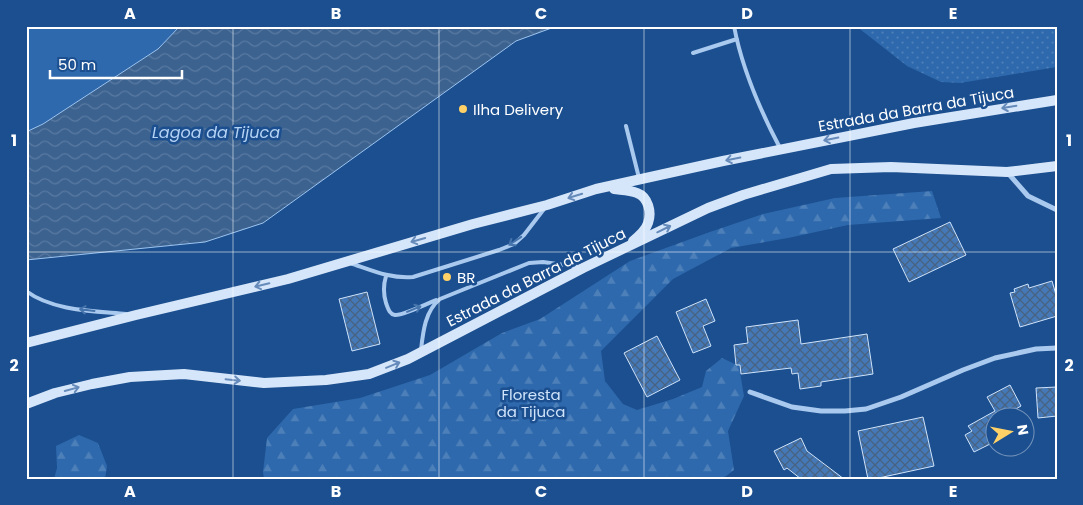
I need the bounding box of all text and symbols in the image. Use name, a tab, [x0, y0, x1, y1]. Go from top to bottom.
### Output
text: A	[124, 2, 136, 25]
text: B	[331, 2, 341, 25]
text: C	[535, 2, 547, 25]
text: D	[741, 2, 753, 25]
text: E	[949, 2, 957, 25]
scale bar	[50, 48, 182, 80]
text: 50 m	[58, 54, 96, 75]
street label: Estrada da Barra da Tijuca	[816, 81, 1016, 137]
place label: Ilha Delivery	[473, 99, 564, 120]
marker: Ilha Delivery	[457, 103, 469, 115]
one-way arrow	[1001, 103, 1017, 113]
water label: Lagoa da Tijuca	[152, 121, 280, 144]
text: 1	[11, 129, 17, 152]
text: 1	[1066, 129, 1072, 152]
one-way arrow	[824, 135, 840, 144]
one-way arrow	[725, 155, 741, 164]
one-way arrow	[567, 192, 583, 201]
street label: Estrada da Barra da Tijuca	[443, 223, 629, 331]
one-way arrow	[656, 224, 671, 233]
one-way arrow	[411, 235, 427, 245]
one-way arrow	[508, 236, 522, 246]
place label: BR	[457, 267, 475, 288]
marker: BR	[441, 271, 453, 283]
one-way arrow	[255, 281, 271, 290]
one-way arrow	[406, 304, 421, 313]
one-way arrow	[80, 305, 96, 315]
text: 2	[9, 354, 19, 377]
text: 2	[1064, 354, 1074, 377]
one-way arrow	[385, 360, 401, 369]
one-way arrow	[225, 375, 241, 385]
one-way arrow	[64, 384, 80, 393]
park label: Floresta da Tijuca	[497, 384, 565, 422]
north arrow	[986, 408, 1036, 458]
text: N	[1012, 423, 1034, 437]
text: A	[124, 480, 136, 503]
text: B	[331, 480, 341, 503]
text: C	[535, 480, 547, 503]
text: D	[741, 480, 753, 503]
text: E	[949, 480, 957, 503]

